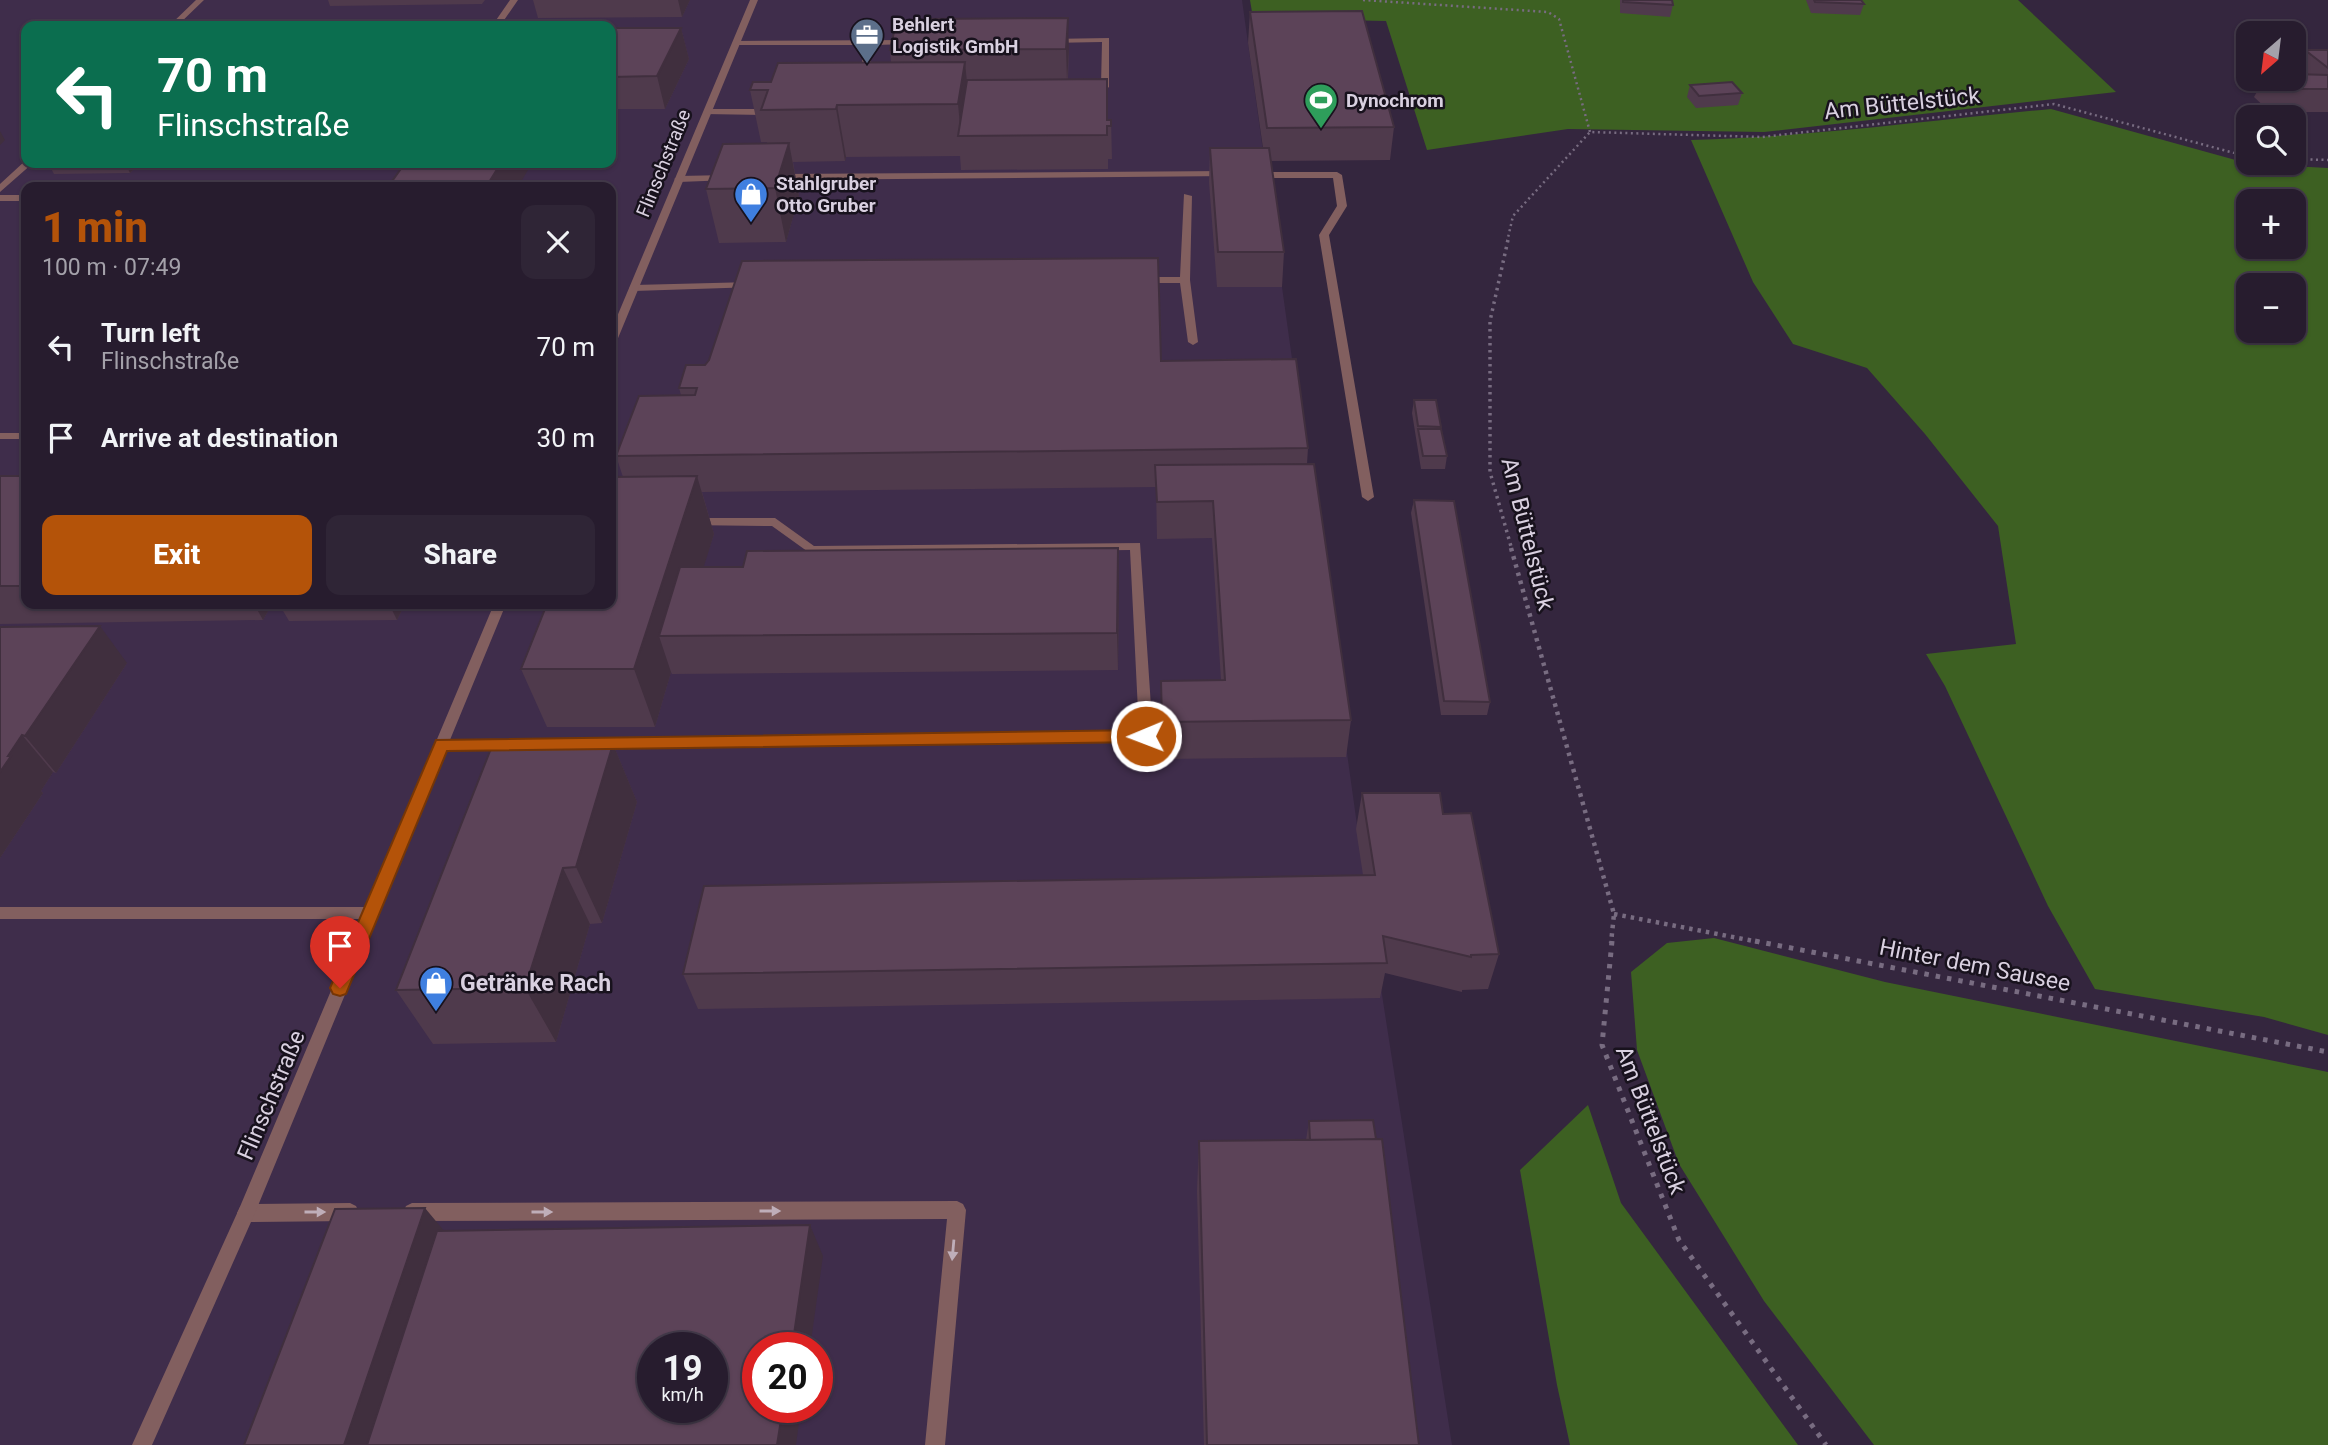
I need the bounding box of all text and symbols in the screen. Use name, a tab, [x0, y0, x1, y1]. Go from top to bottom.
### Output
place label: Behlert Logistik GmbH	[892, 13, 1019, 58]
office icon: Behlert Logistik GmbH	[848, 16, 886, 65]
north arrow	[2236, 21, 2306, 91]
map controls	[2236, 21, 2306, 343]
text: 70 m	[157, 47, 268, 104]
icon: left	[42, 49, 133, 140]
sports icon: Dynochrom	[1302, 81, 1340, 130]
street label: Am Büttelstück	[1823, 82, 1982, 125]
place label: Dynochrom	[1346, 89, 1444, 112]
button: search	[2236, 105, 2306, 175]
text: Flinschstraße	[157, 106, 349, 144]
street label: Flinschstraße	[631, 106, 696, 220]
place label: Stahlgruber Otto Gruber	[776, 172, 876, 217]
shop icon: Stahlgruber Otto Gruber	[732, 175, 770, 224]
button: +	[2236, 189, 2306, 259]
text: 1 min	[42, 203, 148, 252]
button: close	[521, 205, 595, 279]
text: 100 m · 07:49	[42, 254, 181, 281]
button: −	[2236, 273, 2306, 343]
text: Turn left	[101, 318, 200, 348]
icon: left	[42, 328, 80, 366]
text: 70 m	[537, 332, 595, 362]
text: Flinschstraße	[101, 348, 239, 375]
icon: arrive	[42, 419, 80, 457]
text: Arrive at destination	[101, 423, 338, 453]
text: 30 m	[537, 423, 595, 453]
street label: Am Büttelstück	[1495, 455, 1560, 614]
button: Exit	[42, 515, 312, 595]
button: Share	[326, 515, 595, 595]
position arrow	[1109, 699, 1183, 773]
pin	[310, 916, 370, 988]
icon: arrive	[321, 927, 359, 965]
street label: Hinter dem Sausee	[1877, 934, 2073, 997]
shop icon: Getränke Rach	[417, 964, 455, 1013]
place label: Getränke Rach	[460, 970, 611, 997]
street label: Flinschstraße	[232, 1026, 311, 1164]
street label: Am Büttelstück	[1610, 1042, 1691, 1198]
one-way arrow	[759, 1205, 781, 1217]
one-way arrow	[304, 1206, 326, 1218]
one-way arrow	[531, 1206, 553, 1218]
one-way arrow	[947, 1239, 958, 1261]
speed limit sign: 20	[742, 1332, 833, 1423]
text: 19	[662, 1348, 703, 1389]
text: km/h	[661, 1384, 704, 1405]

